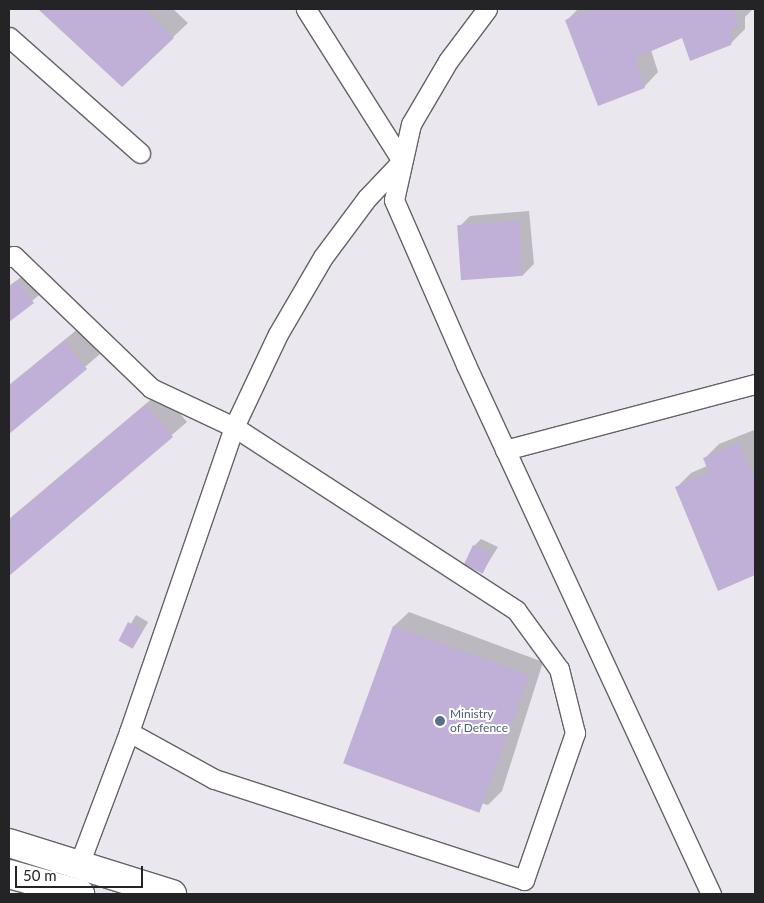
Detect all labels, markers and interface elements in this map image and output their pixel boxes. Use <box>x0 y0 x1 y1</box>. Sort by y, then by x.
place label: Ministry of Defence <box>450 707 508 735</box>
marker: Ministry of Defence <box>434 715 446 727</box>
scale bar <box>18 856 145 888</box>
text: 50 m <box>23 866 57 884</box>

